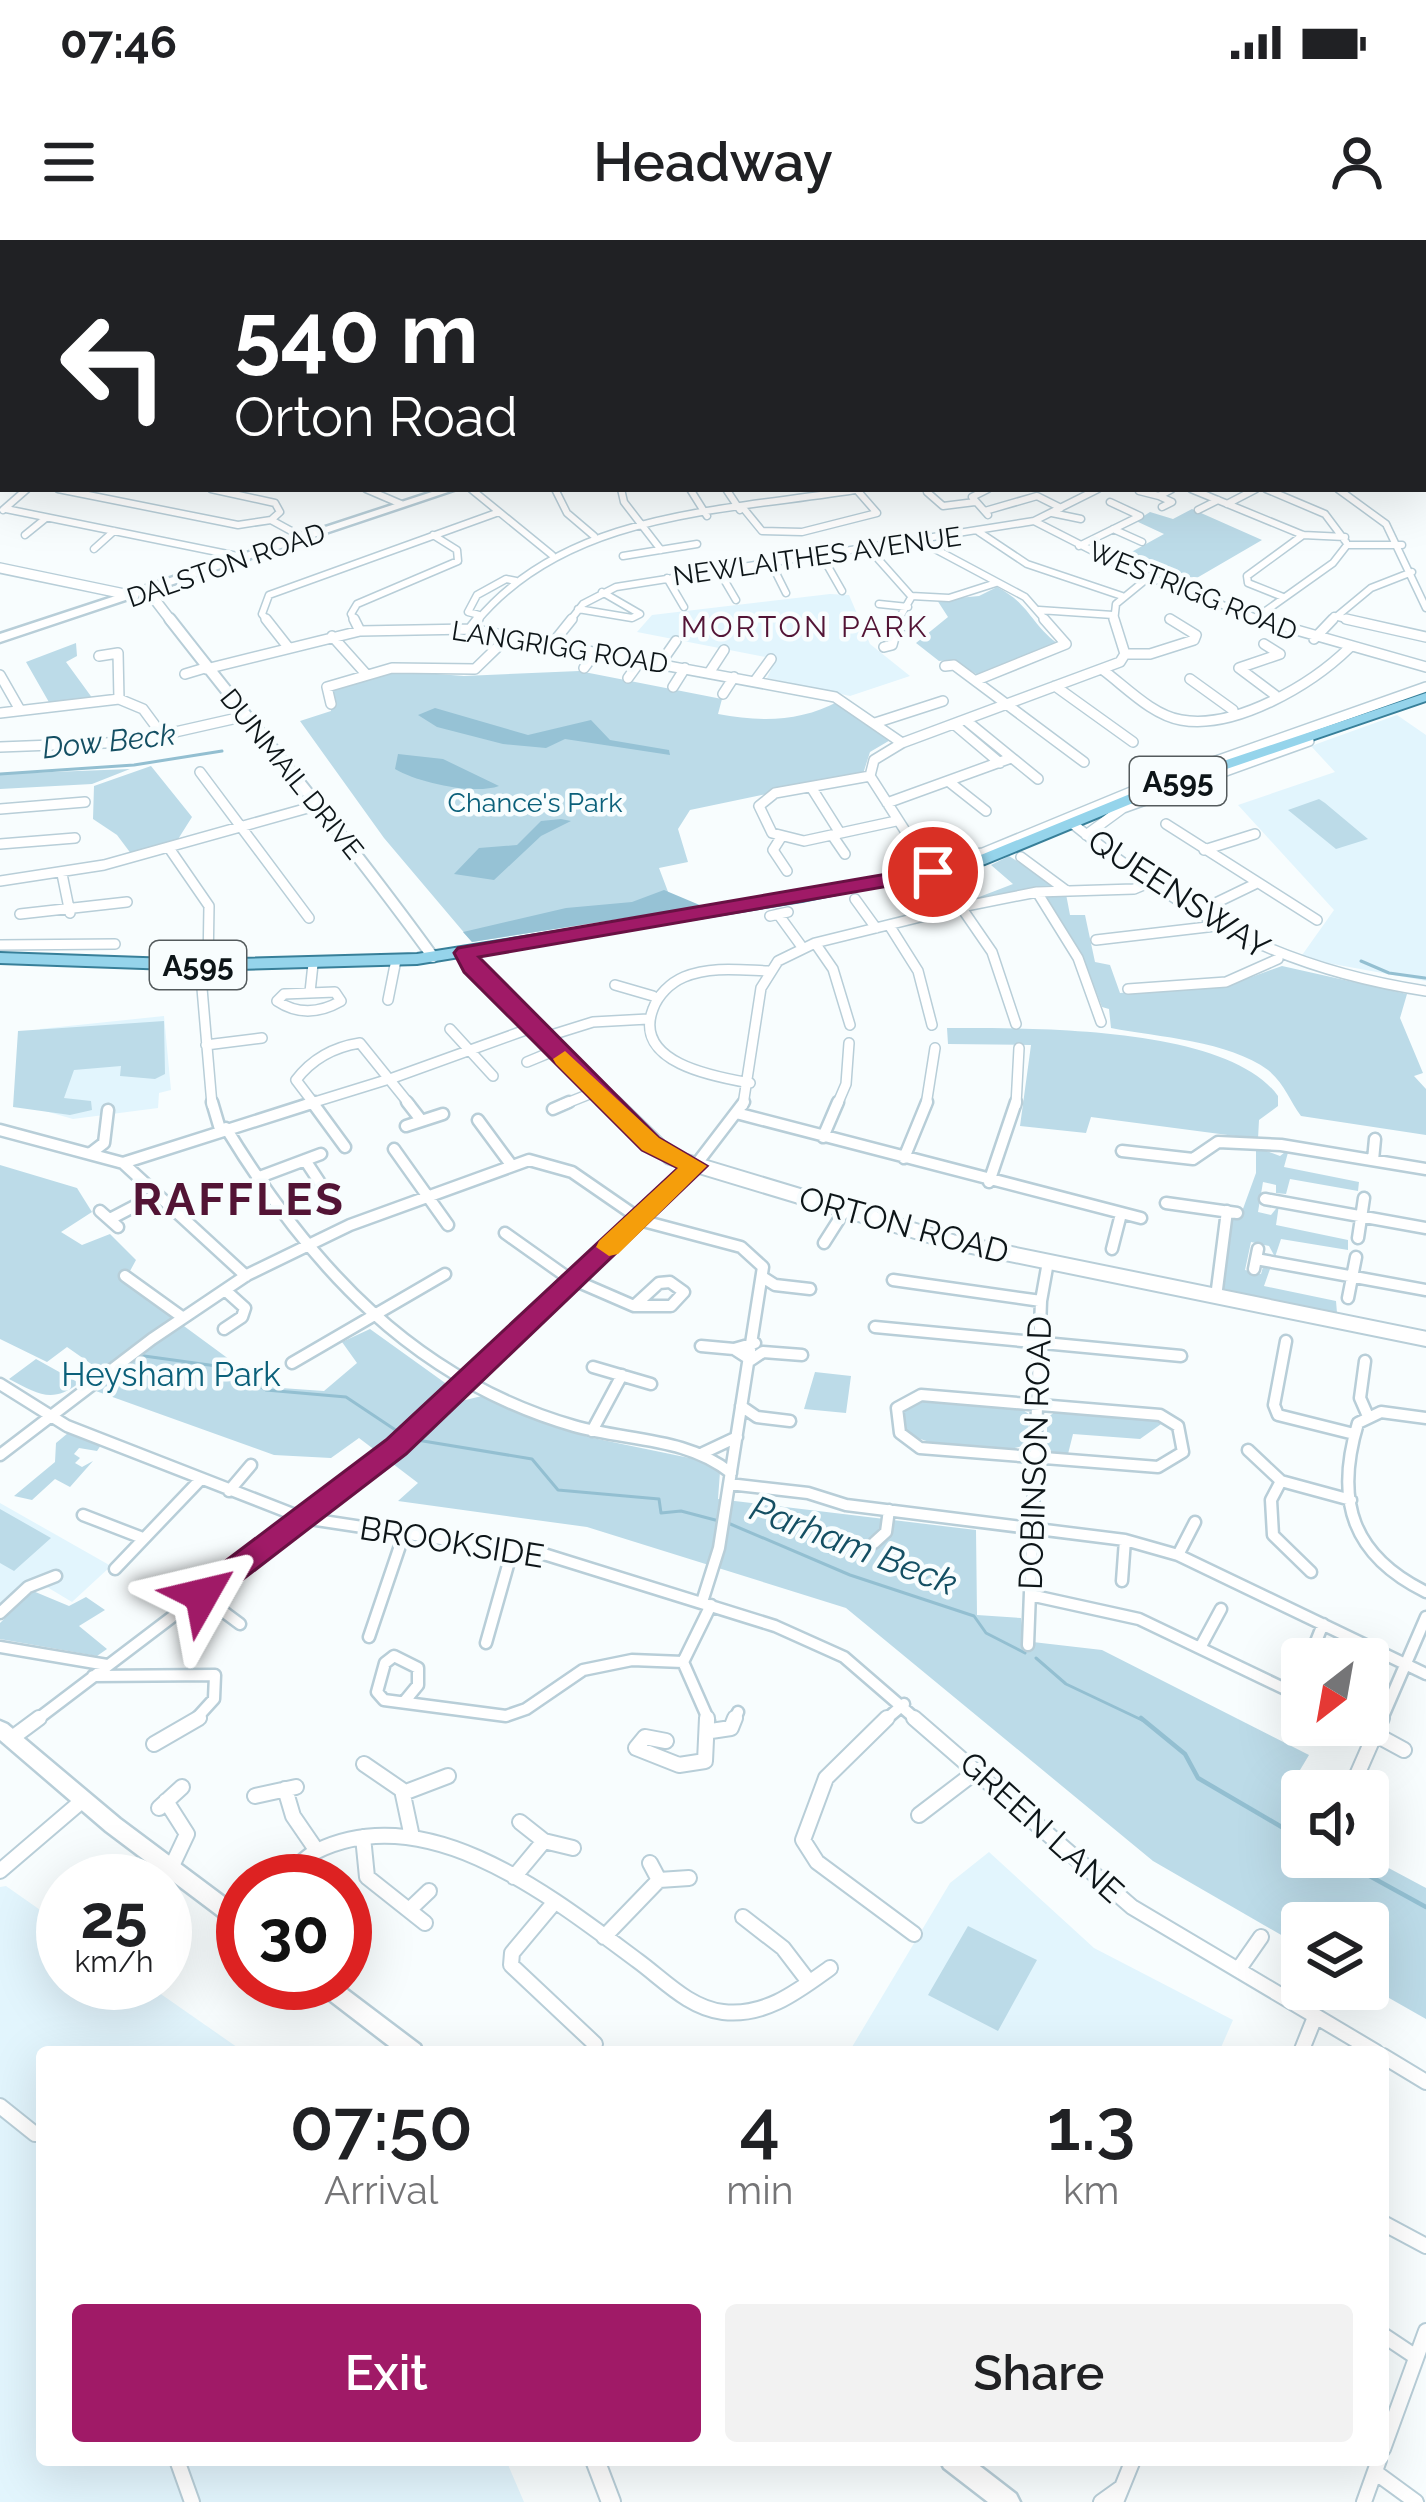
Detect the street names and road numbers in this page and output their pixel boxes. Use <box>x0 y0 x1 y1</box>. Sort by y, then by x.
street label: DALSTON ROAD <box>123 517 329 613</box>
street label: NEWLAITHES AVENUE <box>671 520 963 592</box>
street label: WESTRIGG ROAD <box>1084 535 1302 647</box>
street label: LANGRIGG ROAD <box>450 615 670 679</box>
street label: DUNMAIL DRIVE <box>214 683 370 865</box>
road number: A595 <box>1130 757 1226 805</box>
street label: QUEENSWAY <box>1081 821 1277 967</box>
road number: A595 <box>150 941 246 989</box>
street label: ORTON ROAD <box>795 1178 1013 1272</box>
street label: DOBINSON ROAD <box>1011 1315 1059 1591</box>
street label: BROOKSIDE <box>357 1508 547 1576</box>
street label: GREEN LANE <box>952 1743 1132 1911</box>

